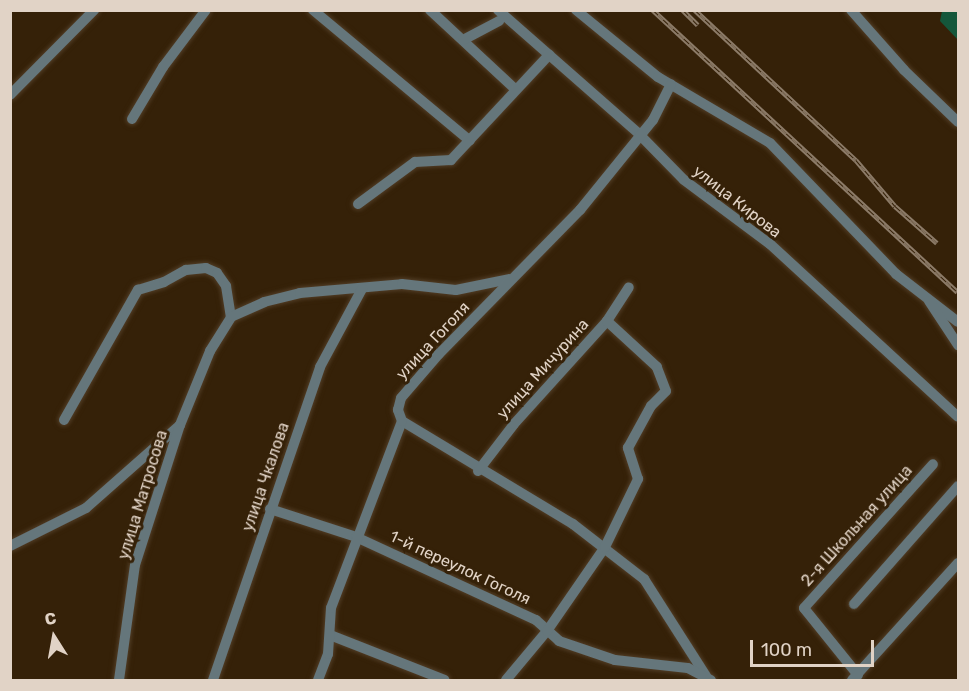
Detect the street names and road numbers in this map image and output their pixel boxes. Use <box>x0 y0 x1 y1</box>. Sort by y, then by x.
street label: улица Кирова <box>689 162 785 242</box>
street label: улица Гоголя <box>392 298 474 384</box>
street label: улица Мичурина <box>493 315 593 423</box>
street label: улица Чкалова <box>238 420 294 534</box>
street label: улица Матросова <box>114 428 172 562</box>
street label: 2-я Школьная улица <box>798 461 916 591</box>
street label: 1-й переулок Гоголя <box>386 527 534 609</box>

